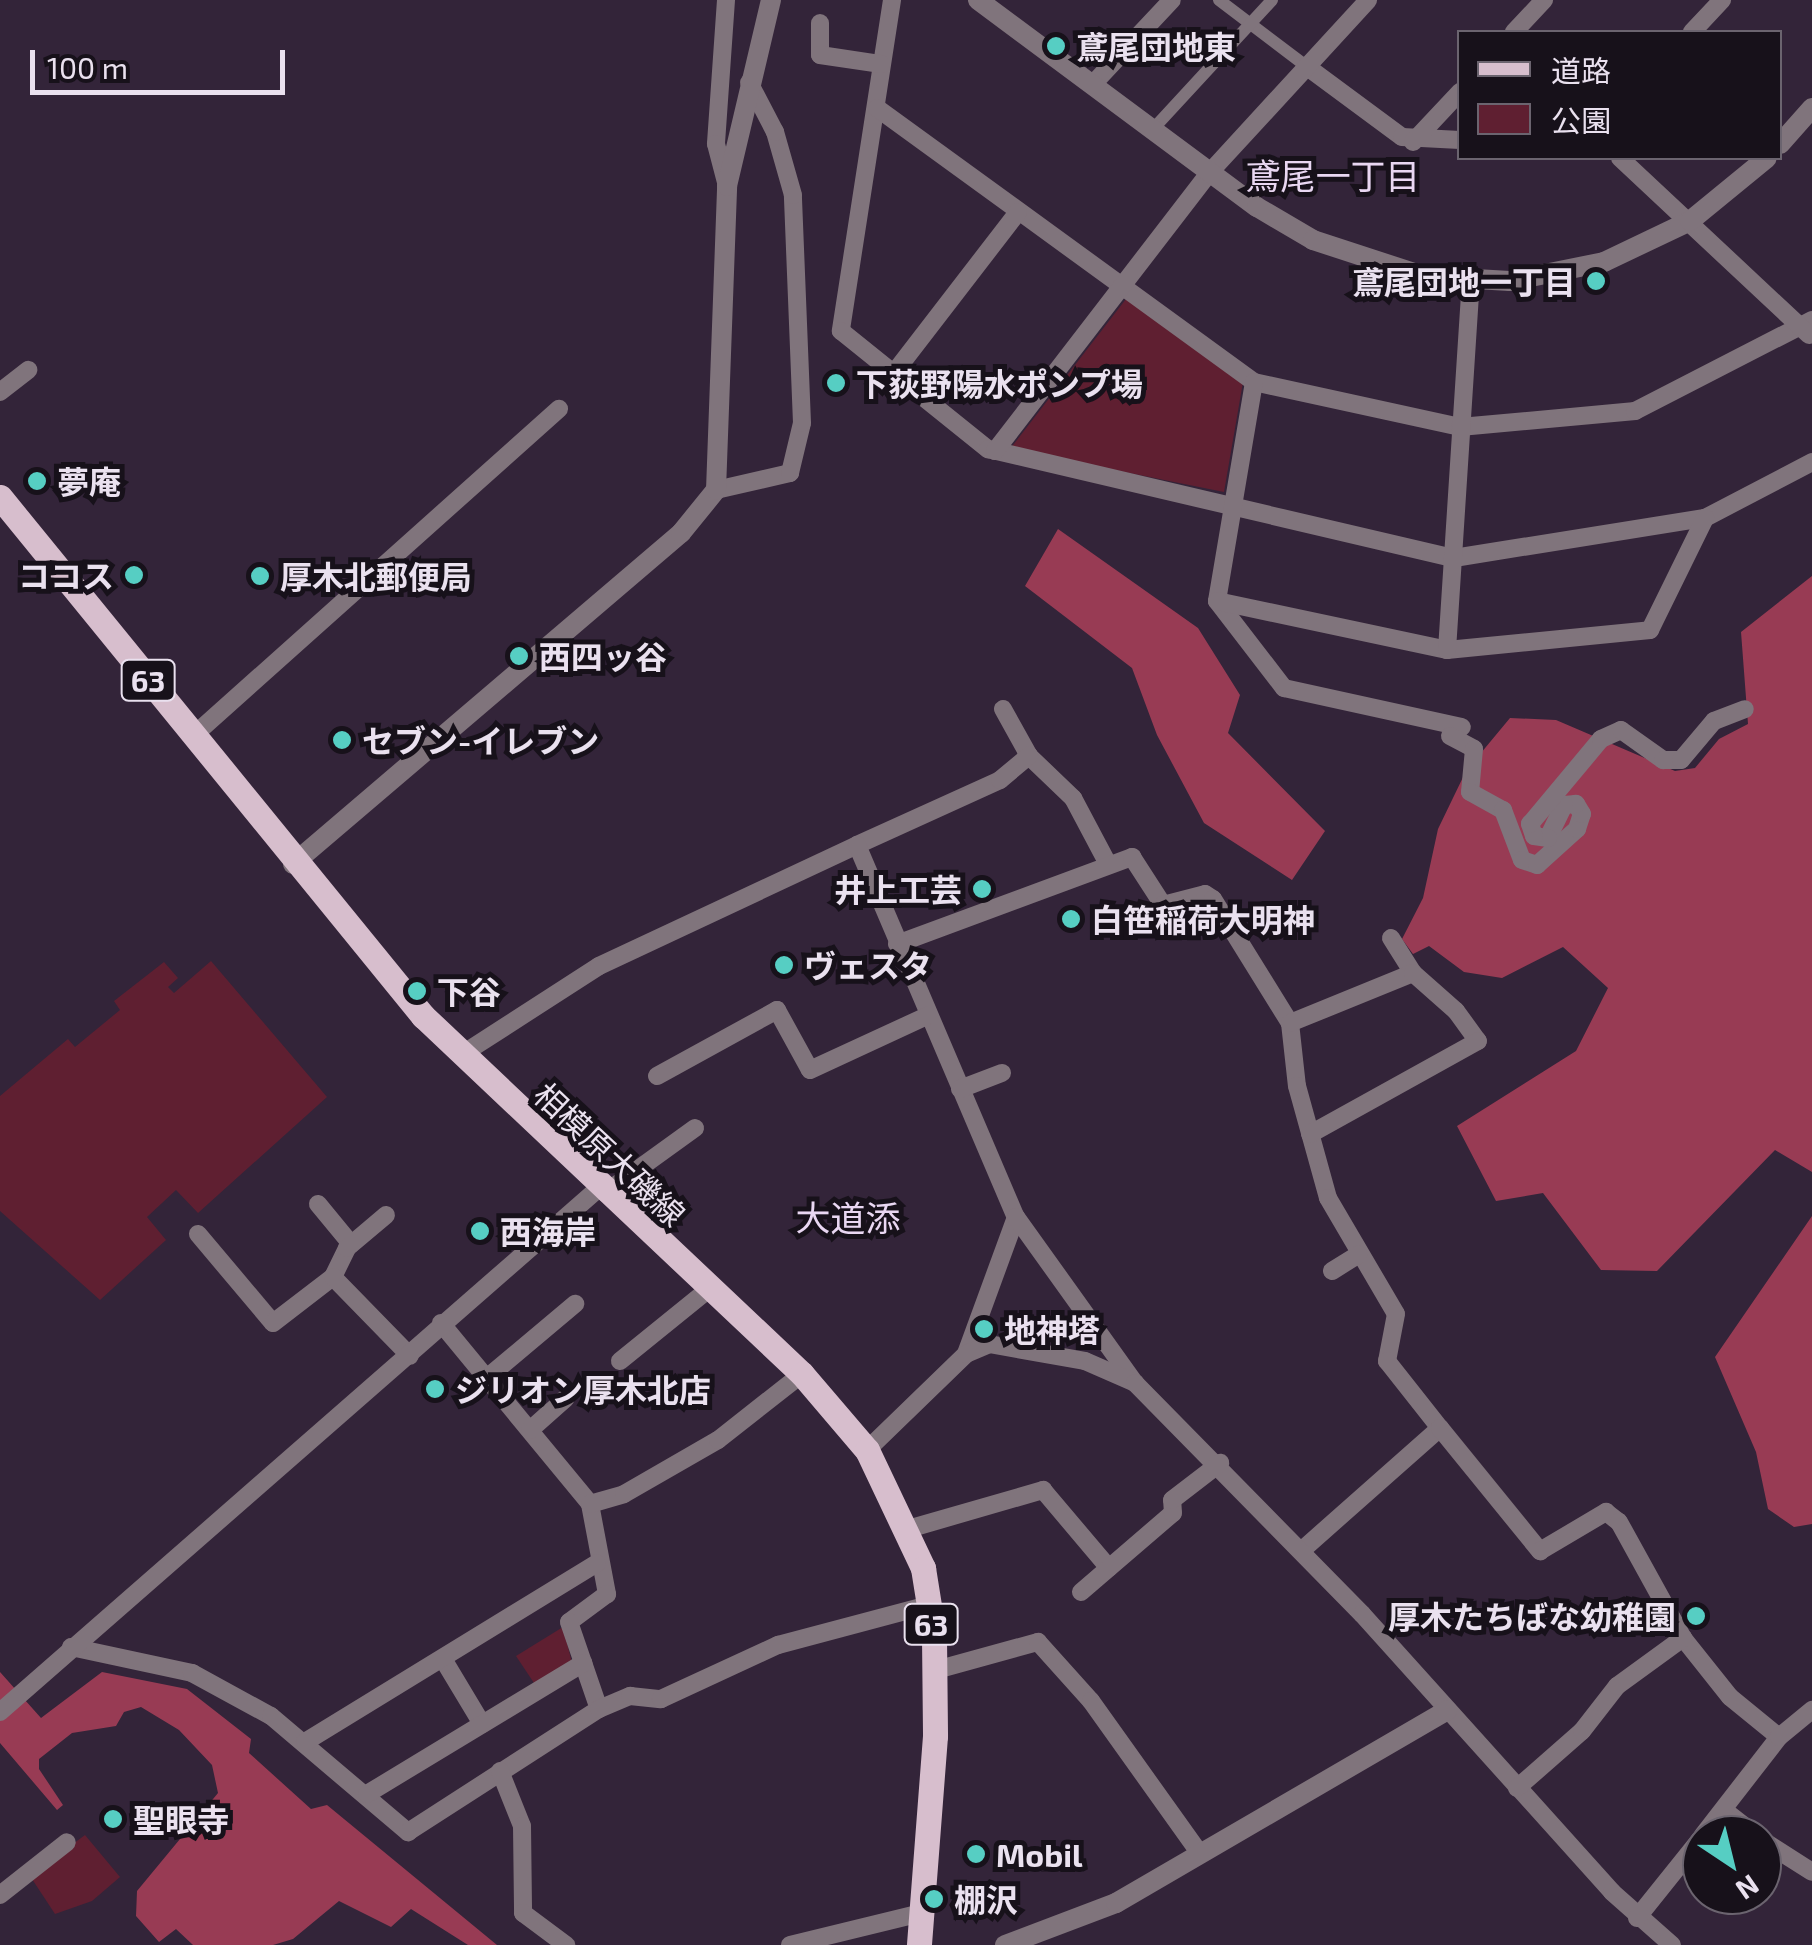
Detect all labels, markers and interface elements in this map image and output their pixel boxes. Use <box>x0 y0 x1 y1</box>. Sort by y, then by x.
place label: 鳶尾団地東 <box>1076 27 1236 65</box>
scale bar <box>35 30 290 92</box>
legend <box>1457 30 1782 160</box>
marker: 鳶尾団地東 <box>1045 35 1067 57</box>
text: 100 m <box>47 49 128 85</box>
text: 道路 <box>1551 52 1611 88</box>
text: 公園 <box>1551 102 1611 138</box>
district label: 鳶尾一丁目 <box>1246 154 1420 196</box>
place label: 鳶尾団地一丁目 <box>1352 262 1576 300</box>
marker: 鳶尾団地一丁目 <box>1585 270 1607 292</box>
place label: 下荻野陽水ポンプ場 <box>856 364 1144 402</box>
marker: 下荻野陽水ポンプ場 <box>825 372 847 394</box>
place label: 夢庵 <box>57 462 121 500</box>
marker: 夢庵 <box>26 470 48 492</box>
place label: ココス <box>18 556 114 594</box>
place label: 厚木北郵便局 <box>280 557 472 595</box>
marker: ココス <box>123 564 145 586</box>
marker: 厚木北郵便局 <box>249 565 271 587</box>
place label: 西四ッ谷 <box>539 637 667 675</box>
marker: 西四ッ谷 <box>508 645 530 667</box>
road number: 63 <box>120 655 176 705</box>
place label: セブン-イレブン <box>362 721 599 759</box>
marker: セブン-イレブン <box>331 729 353 751</box>
place label: 井上工芸 <box>834 870 962 908</box>
marker: 井上工芸 <box>971 878 993 900</box>
place label: 白笹稲荷大明神 <box>1091 900 1315 938</box>
marker: 白笹稲荷大明神 <box>1060 908 1082 930</box>
place label: ヴェスタ <box>804 946 932 984</box>
marker: ヴェスタ <box>773 954 795 976</box>
place label: 下谷 <box>437 972 501 1010</box>
marker: 下谷 <box>406 980 428 1002</box>
street label: 相模原大磯線 <box>527 1074 693 1234</box>
district label: 大道添 <box>796 1196 900 1238</box>
place label: 西海岸 <box>500 1212 596 1250</box>
marker: 西海岸 <box>469 1220 491 1242</box>
place label: 地神塔 <box>1004 1310 1100 1348</box>
marker: 地神塔 <box>973 1318 995 1340</box>
place label: ジリオン厚木北店 <box>455 1370 711 1408</box>
marker: ジリオン厚木北店 <box>424 1378 446 1400</box>
place label: 厚木たちばな幼稚園 <box>1388 1597 1676 1635</box>
road number: 63 <box>904 1599 958 1649</box>
marker: 厚木たちばな幼稚園 <box>1685 1605 1707 1627</box>
place label: 聖眼寺 <box>133 1800 229 1838</box>
marker: 聖眼寺 <box>102 1808 124 1830</box>
north arrow <box>1682 1815 1782 1915</box>
place label: Mobil <box>996 1835 1082 1873</box>
marker: Mobil <box>965 1843 987 1865</box>
text: N <box>1730 1868 1766 1908</box>
place label: 棚沢 <box>954 1880 1018 1918</box>
marker: 棚沢 <box>923 1888 945 1910</box>

